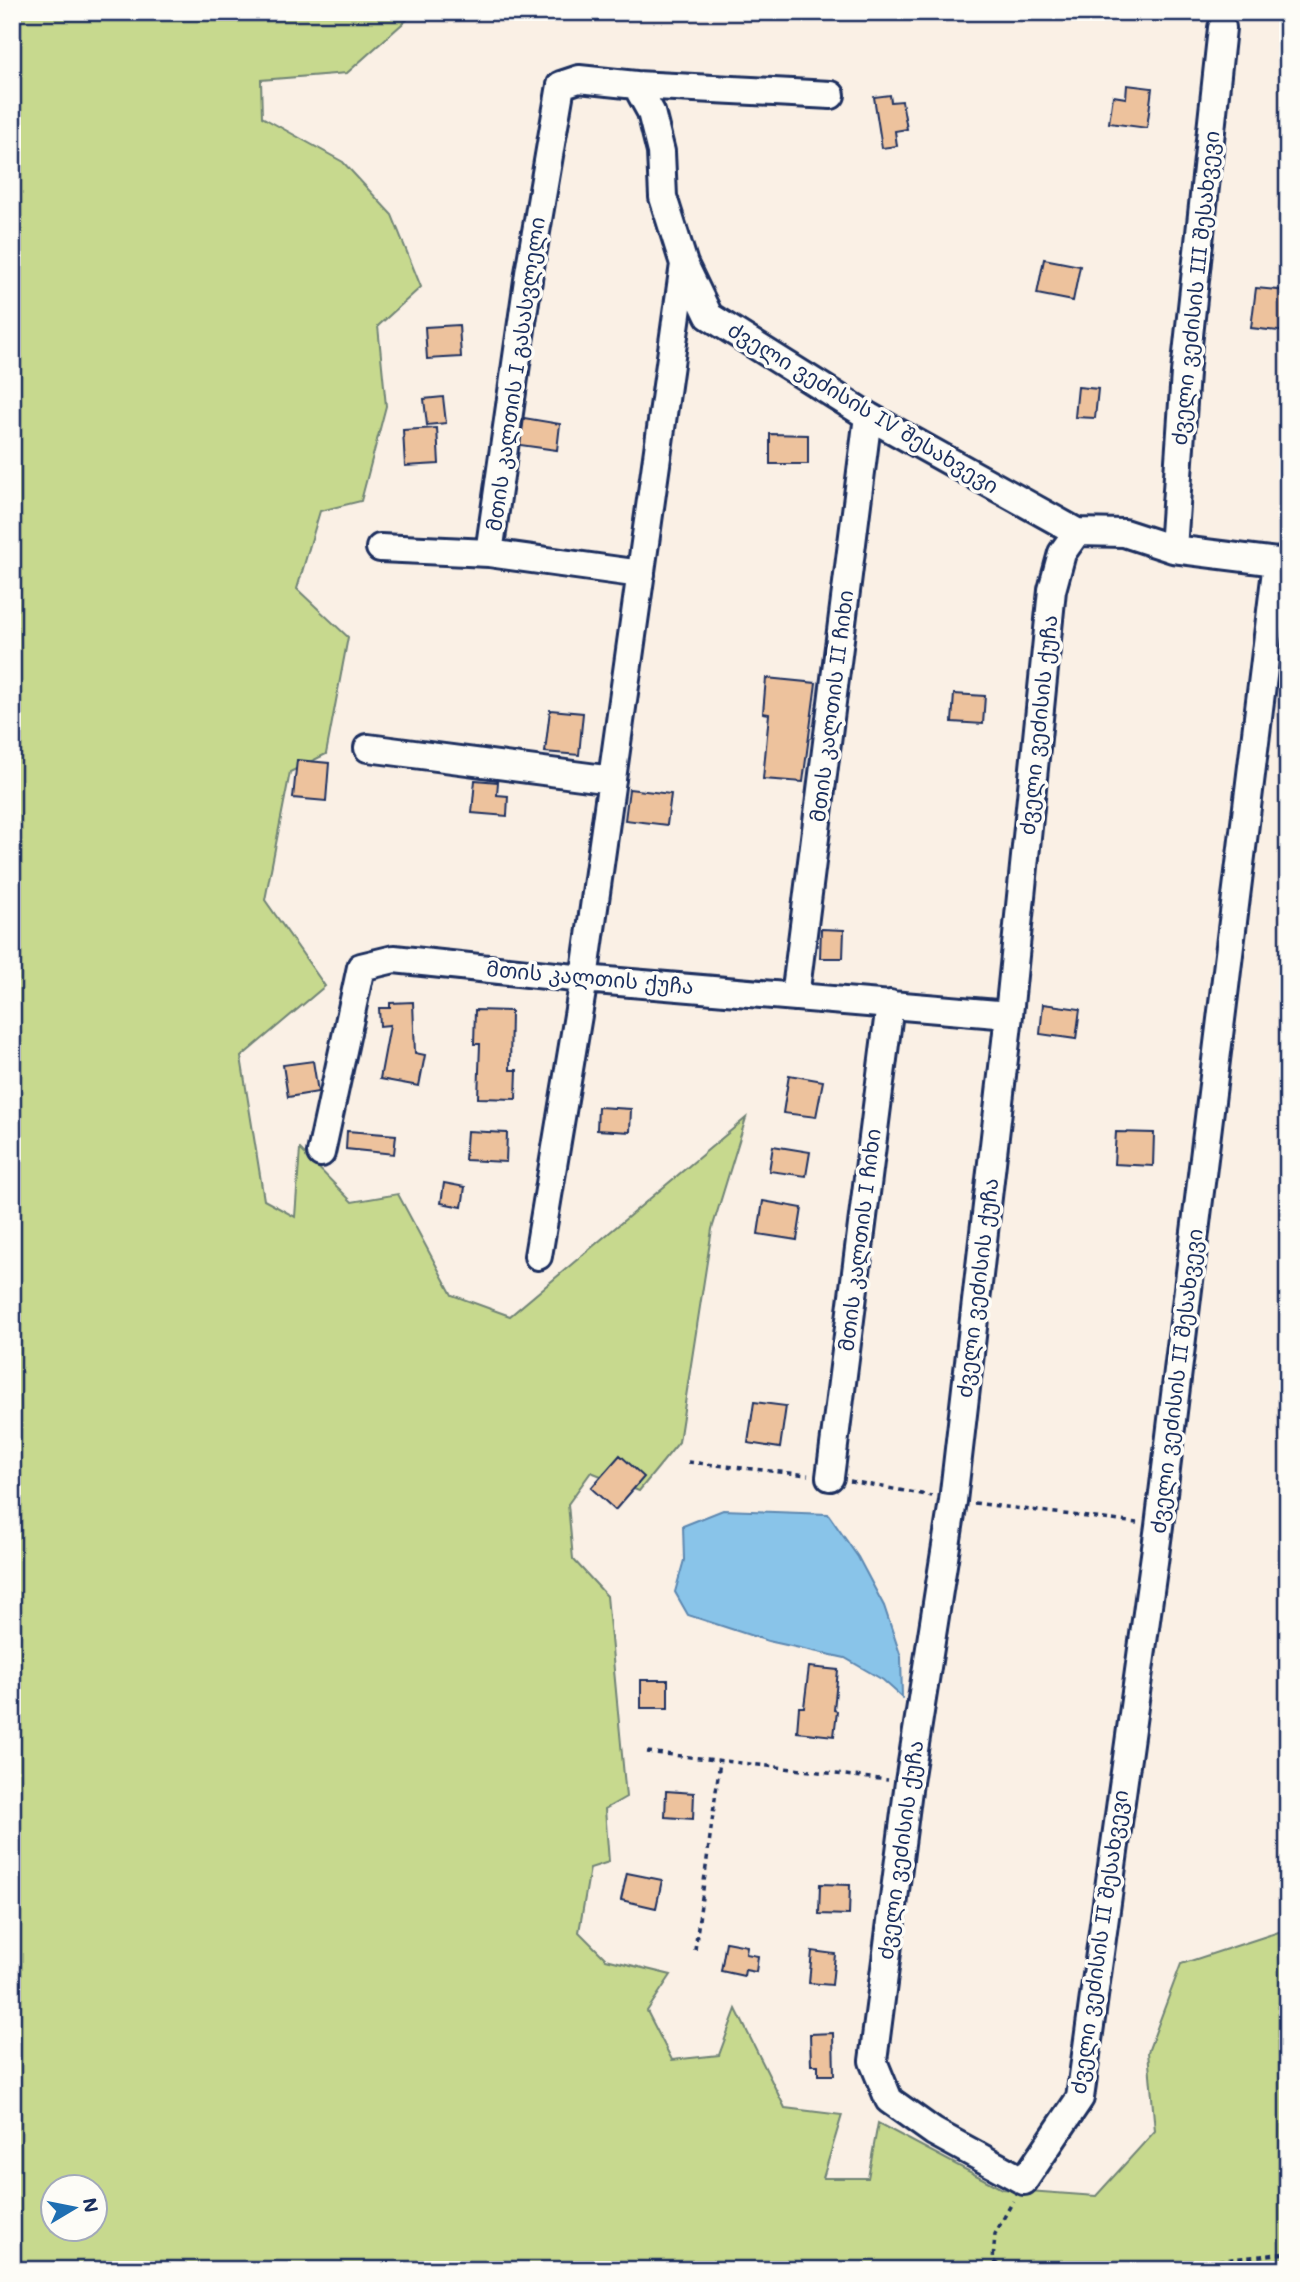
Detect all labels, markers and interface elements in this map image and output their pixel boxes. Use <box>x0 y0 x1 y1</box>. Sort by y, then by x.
street label: ძველი ვეძისის III შესახვევი <box>1165 129 1225 447</box>
street label: მთის კალთის I გასასვლელი <box>479 215 551 533</box>
street label: ძველი ვეძისის IV შესახვევი <box>723 315 1004 499</box>
street label: მთის კალთის II ჩიხი <box>803 588 859 823</box>
street label: ძველი ვეძისის ქუჩა <box>1013 614 1063 836</box>
street label: მთის კალთის ქუჩა <box>485 954 695 1000</box>
street label: მთის კალთის I ჩიხი <box>831 1127 887 1353</box>
street label: ძველი ვეძისის ქუჩა <box>950 1176 1004 1399</box>
street label: ძველი ვეძისის II შესახვევი <box>1143 1227 1209 1535</box>
street label: ძველი ვეძისის ქუჩა <box>871 1738 929 1961</box>
street label: ძველი ვეძისის II შესახვევი <box>1064 1788 1134 2096</box>
north arrow <box>38 2174 108 2244</box>
text: N <box>78 2196 105 2214</box>

